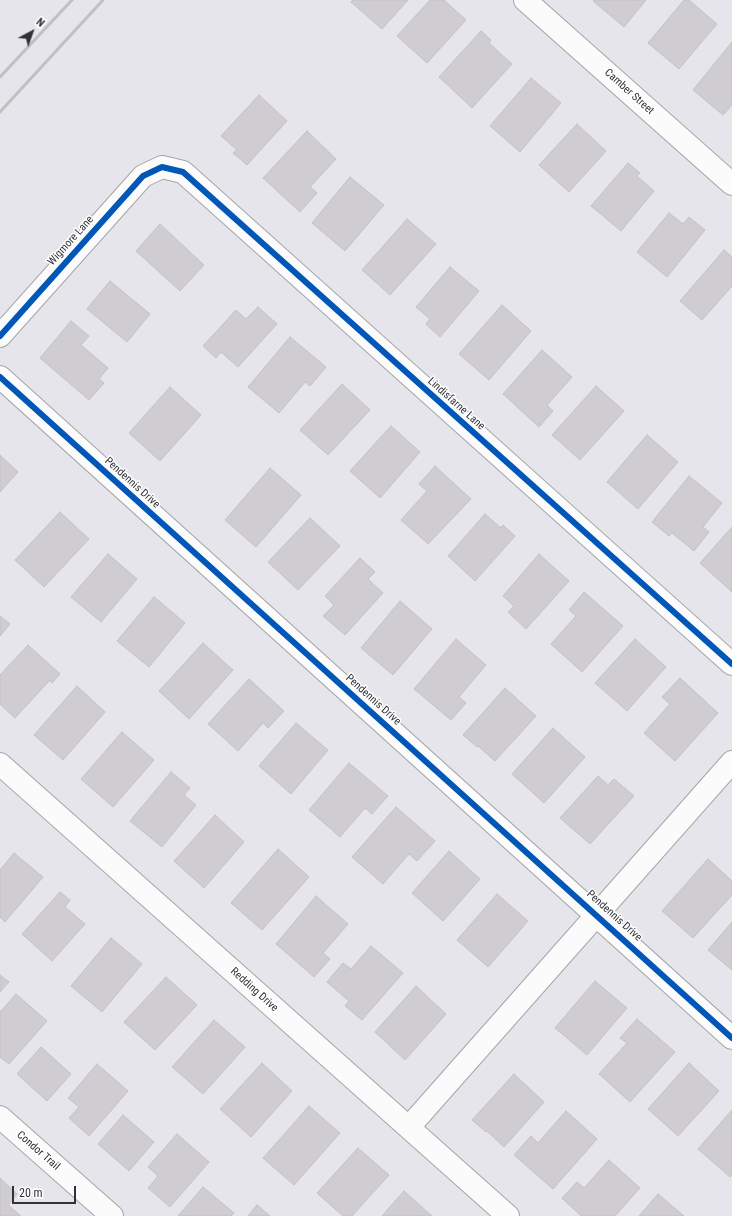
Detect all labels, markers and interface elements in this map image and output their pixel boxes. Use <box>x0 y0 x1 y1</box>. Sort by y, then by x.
north arrow <box>12 12 52 52</box>
text: N <box>33 15 47 30</box>
street label: Camber Street <box>602 66 656 118</box>
street label: Wigmore Lane <box>45 214 97 268</box>
street label: Lindisfarne Lane <box>425 375 487 433</box>
street label: Pendennis Drive <box>102 455 162 511</box>
street label: Pendennis Drive <box>343 672 403 728</box>
street label: Pendennis Drive <box>584 888 644 944</box>
street label: Redding Drive <box>227 965 281 1015</box>
street label: Condor Trail <box>14 1129 62 1173</box>
scale bar <box>14 1178 78 1204</box>
text: 20 m <box>19 1186 43 1200</box>

